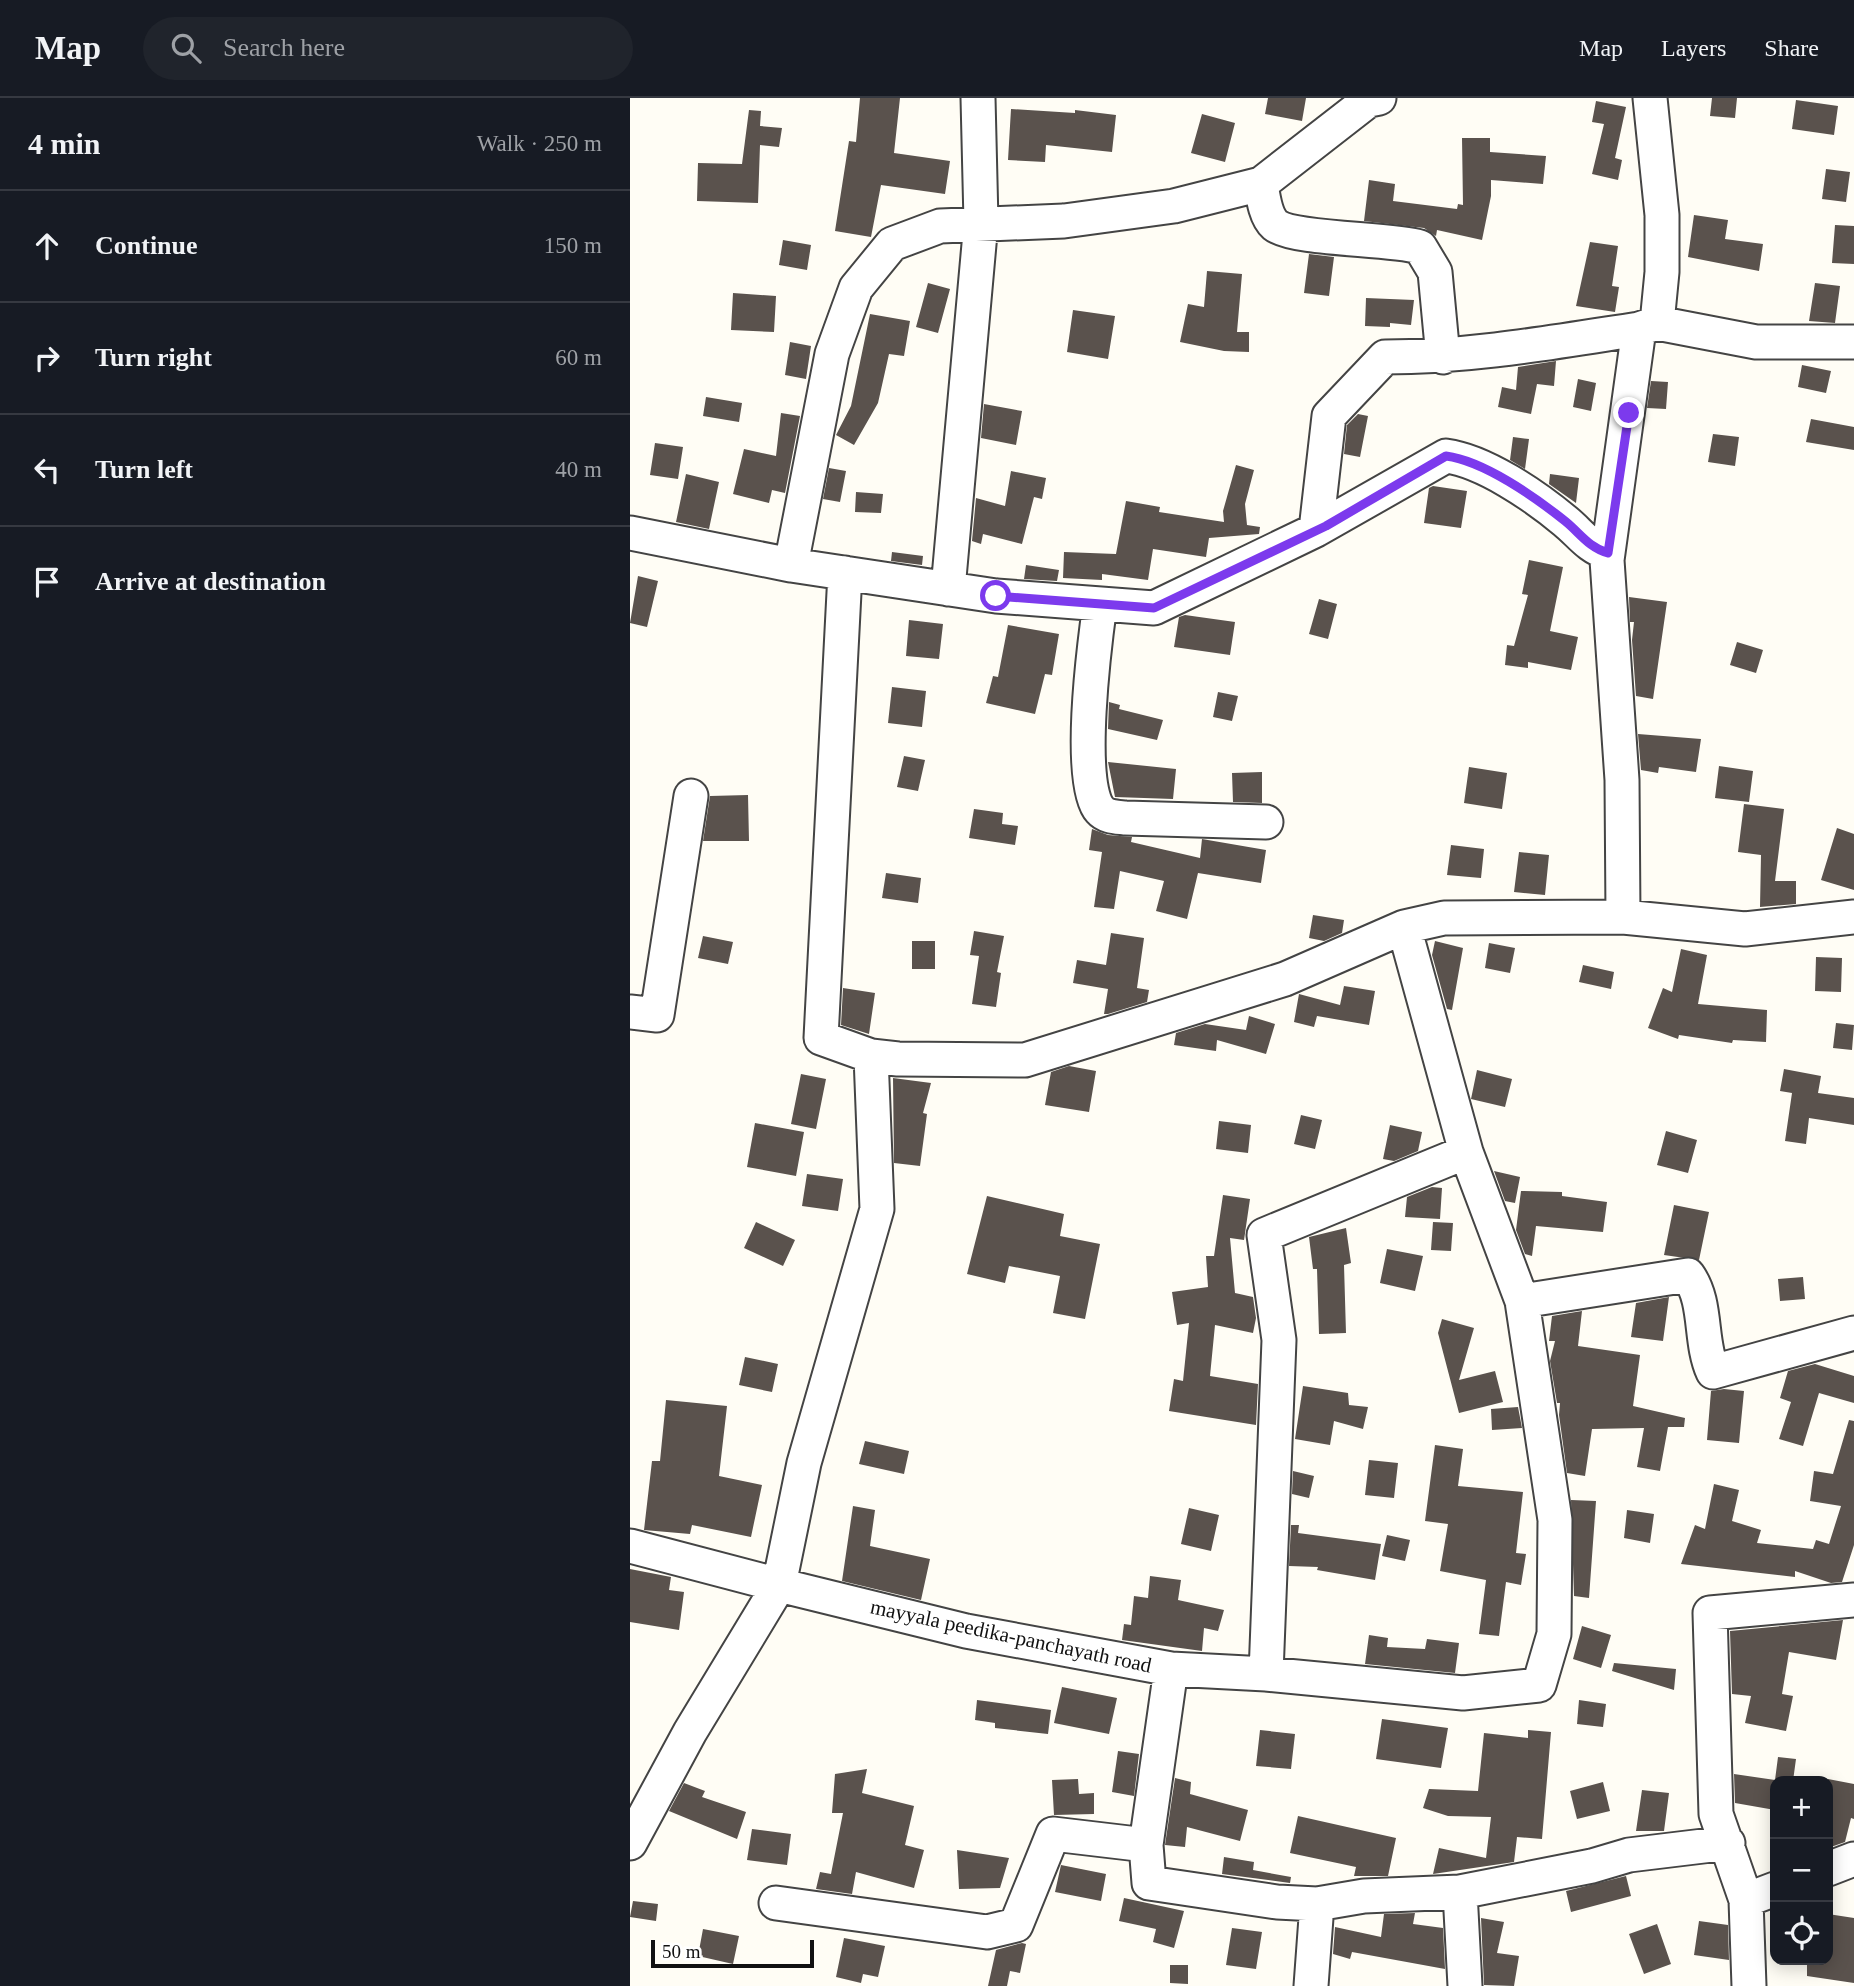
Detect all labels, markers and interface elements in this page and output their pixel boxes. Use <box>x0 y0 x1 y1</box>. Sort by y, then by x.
search box <box>143 17 633 80</box>
icon: search <box>167 29 205 67</box>
text: Map <box>35 30 101 66</box>
text: Search here <box>223 33 345 62</box>
text: Map <box>1579 35 1623 61</box>
text: Layers <box>1661 35 1726 61</box>
text: Share <box>1764 35 1819 61</box>
text: 4 min <box>28 127 101 160</box>
text: Walk · 250 m <box>477 131 602 156</box>
icon: ahead <box>28 227 66 265</box>
text: Continue <box>95 231 198 260</box>
text: 150 m <box>544 233 602 258</box>
icon: right <box>28 339 66 377</box>
text: Turn right <box>95 343 212 372</box>
text: 60 m <box>555 345 602 370</box>
route end <box>1613 397 1644 428</box>
icon: left <box>28 451 66 489</box>
text: Turn left <box>95 455 193 484</box>
text: 40 m <box>555 457 602 482</box>
icon: arrive <box>28 563 66 601</box>
text: Arrive at destination <box>95 567 326 596</box>
route start <box>980 580 1011 611</box>
street label: mayyala peedika-panchayath road <box>868 1594 1154 1678</box>
map controls <box>1770 1776 1833 1965</box>
button: + <box>1770 1776 1833 1839</box>
button: − <box>1770 1839 1833 1902</box>
button: locate <box>1770 1902 1833 1965</box>
scale bar <box>651 1937 814 1969</box>
text: 50 m <box>662 1941 701 1962</box>

